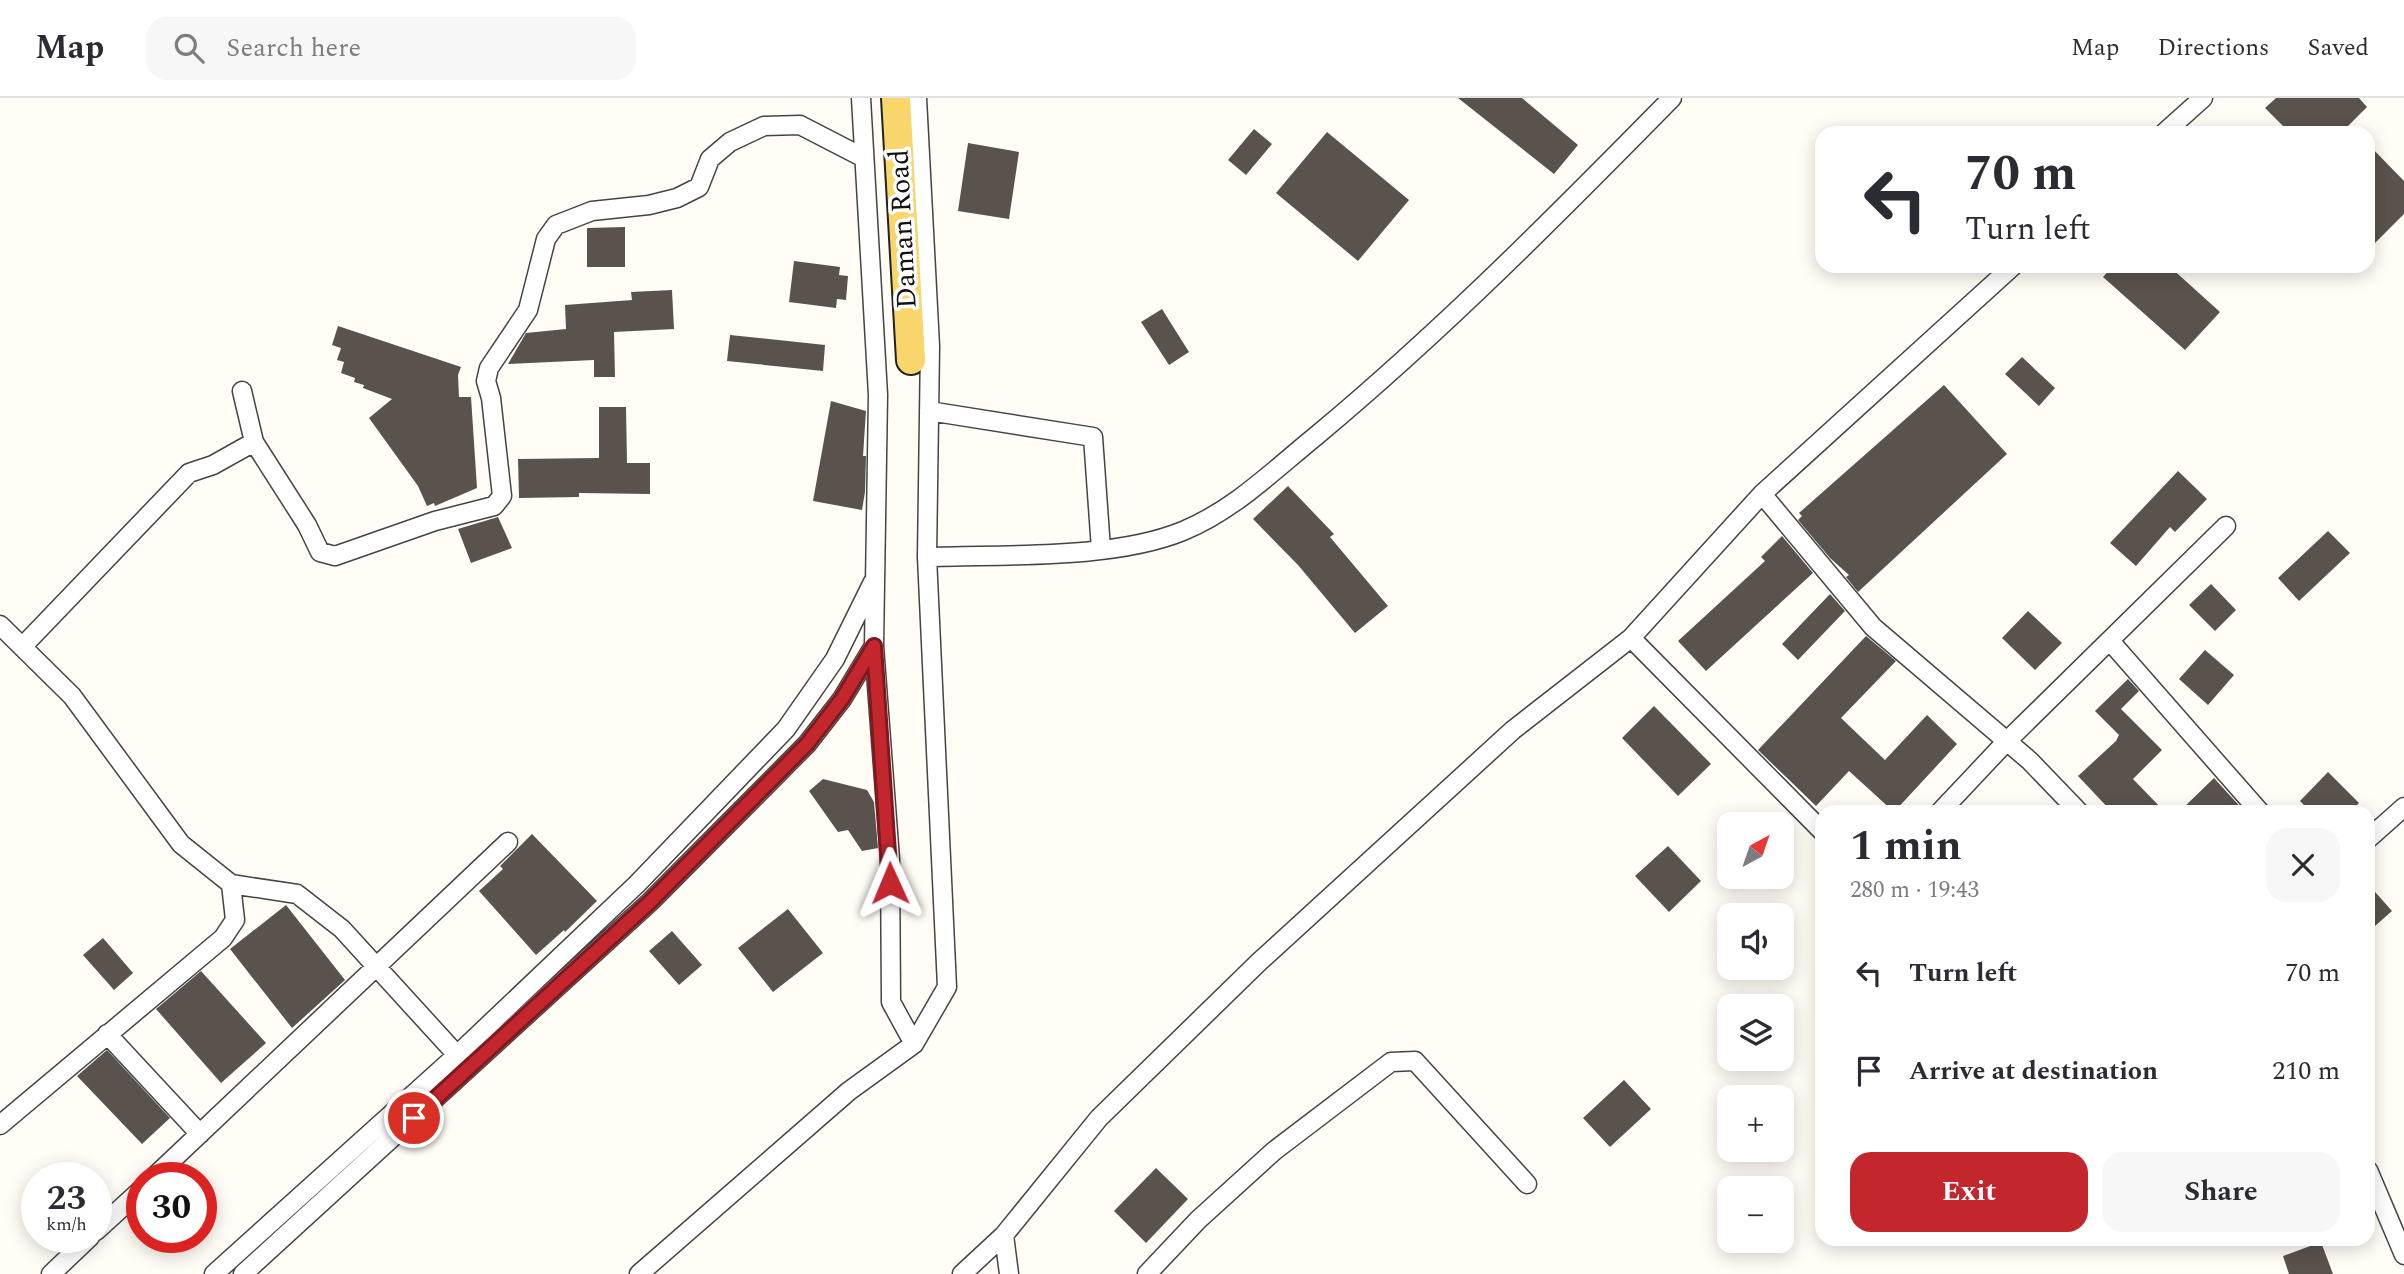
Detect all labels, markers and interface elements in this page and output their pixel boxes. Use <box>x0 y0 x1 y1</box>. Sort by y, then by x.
search box <box>146 17 636 80</box>
text: Map <box>35 23 104 73</box>
text: Search here <box>226 28 361 68</box>
icon: search <box>170 29 208 67</box>
text: Map <box>2071 30 2119 66</box>
text: Directions <box>2157 30 2269 66</box>
text: Saved <box>2307 30 2369 66</box>
text: 70 m <box>1965 137 2076 212</box>
street label: Daman Road <box>877 148 929 310</box>
icon: left <box>1850 154 1941 245</box>
text: Turn left <box>1965 205 2091 254</box>
north arrow <box>1717 812 1794 889</box>
map controls <box>1717 812 1794 1253</box>
text: 1 min <box>1850 815 1962 878</box>
button: close <box>2266 828 2340 902</box>
position arrow <box>853 846 927 920</box>
text: 280 m · 19:43 <box>1850 873 1979 908</box>
button: sound <box>1717 903 1794 980</box>
text: Turn left <box>1909 953 2017 993</box>
text: 70 m <box>2285 953 2340 993</box>
icon: left <box>1850 954 1888 992</box>
button: layers <box>1717 994 1794 1071</box>
text: Arrive at destination <box>1909 1051 2158 1091</box>
text: 210 m <box>2272 1051 2340 1091</box>
icon: arrive <box>1850 1052 1888 1090</box>
button: + <box>1717 1085 1794 1162</box>
pin <box>384 1088 444 1148</box>
icon: arrive <box>395 1099 433 1137</box>
button: Exit <box>1850 1152 2088 1232</box>
button: Share <box>2102 1152 2340 1232</box>
speed limit sign: 30 <box>126 1162 217 1253</box>
text: 23 <box>47 1172 86 1225</box>
button: − <box>1717 1176 1794 1253</box>
text: km/h <box>46 1211 87 1238</box>

